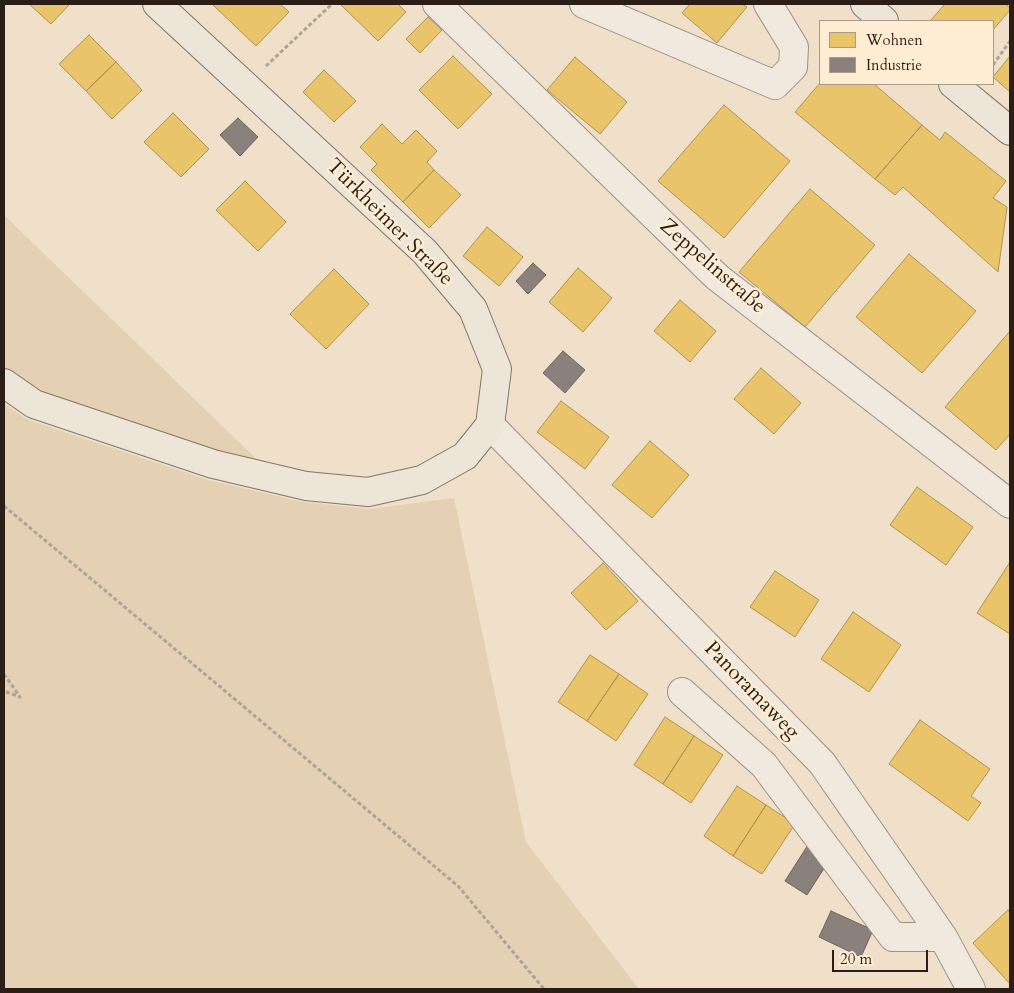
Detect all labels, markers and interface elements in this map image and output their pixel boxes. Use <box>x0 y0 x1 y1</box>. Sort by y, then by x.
legend <box>819 20 994 85</box>
text: Wohnen <box>866 30 923 50</box>
text: Industrie <box>866 55 922 75</box>
street label: Türkheimer Straße <box>320 154 458 292</box>
street label: Zeppelinstraße <box>654 214 770 320</box>
street label: Panoramaweg <box>698 637 804 745</box>
scale bar <box>834 940 930 972</box>
text: 20 m <box>840 949 872 969</box>

